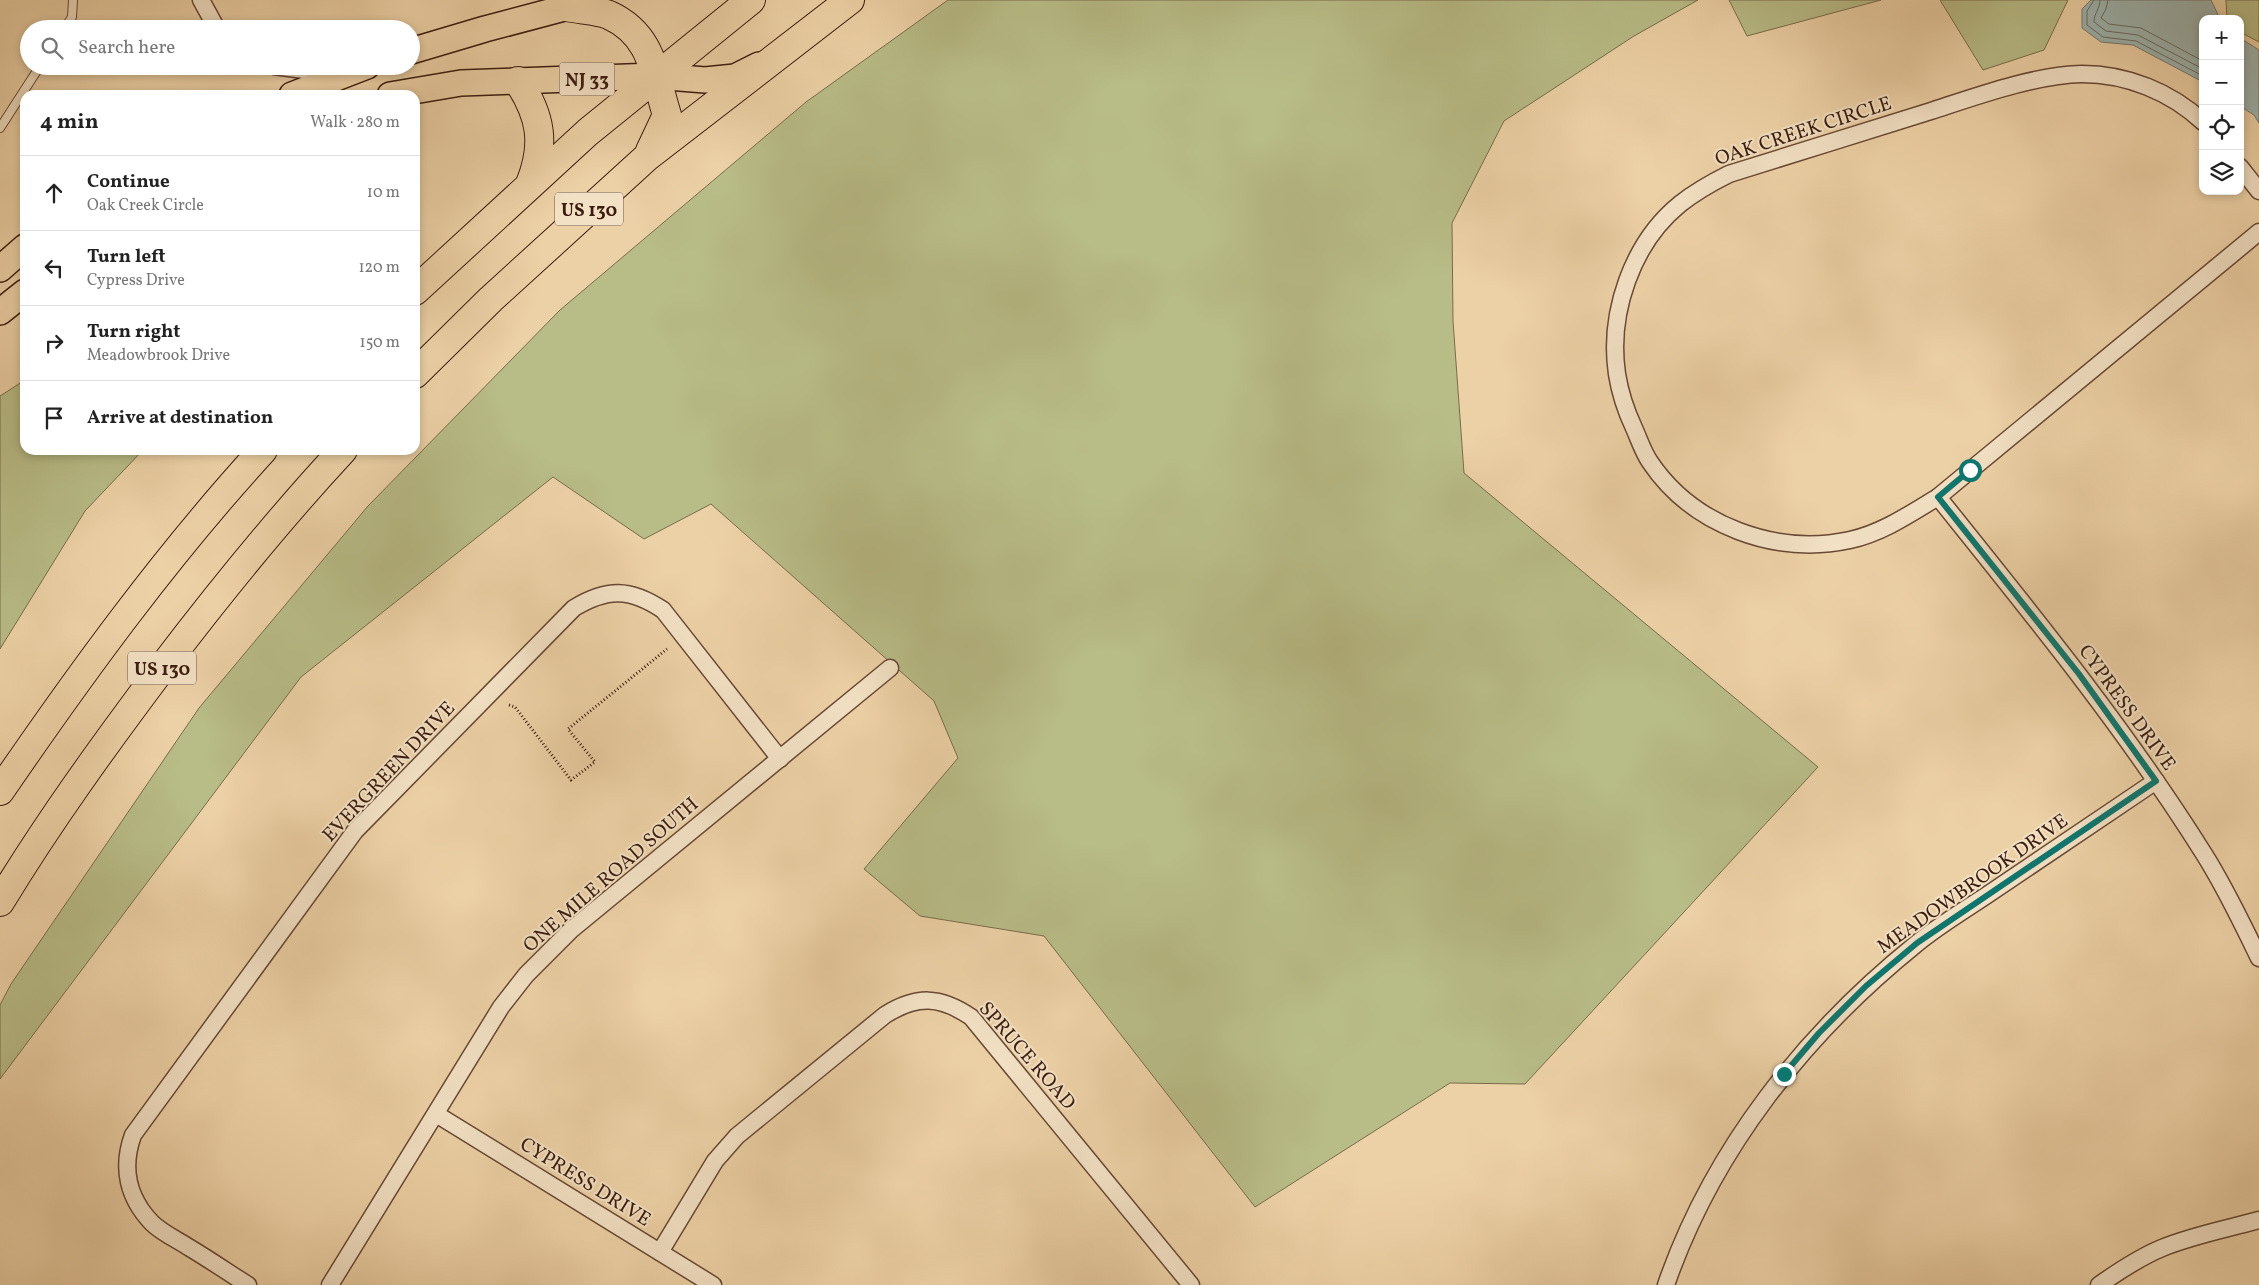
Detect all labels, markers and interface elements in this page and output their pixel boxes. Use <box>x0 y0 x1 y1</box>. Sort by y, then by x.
map controls <box>2199 15 2244 195</box>
button: + <box>2199 15 2244 60</box>
search box <box>20 20 420 75</box>
icon: search <box>38 34 66 62</box>
text: Search here <box>78 35 175 61</box>
button: − <box>2199 60 2244 105</box>
road number: NJ 33 <box>560 62 614 96</box>
street label: OAK CREEK CIRCLE <box>1712 90 1896 174</box>
button: locate <box>2199 105 2244 150</box>
text: 4 min <box>40 108 99 137</box>
text: Walk · 280 m <box>310 112 400 134</box>
button: layers <box>2199 150 2244 195</box>
text: Continue <box>87 169 170 195</box>
icon: ahead <box>40 179 68 207</box>
text: 10 m <box>367 182 400 204</box>
road number: US 130 <box>555 192 623 225</box>
text: Oak Creek Circle <box>87 195 204 217</box>
text: Turn left <box>87 244 166 270</box>
icon: left <box>40 254 68 282</box>
text: 120 m <box>358 257 400 279</box>
text: Cypress Drive <box>87 270 185 292</box>
text: Turn right <box>87 319 180 345</box>
icon: right <box>40 329 68 357</box>
text: 150 m <box>359 332 400 354</box>
text: Meadowbrook Drive <box>87 345 230 367</box>
icon: arrive <box>40 404 68 432</box>
text: Arrive at destination <box>87 405 273 431</box>
route start <box>1959 459 1982 482</box>
street label: CYPRESS DRIVE <box>2071 639 2182 777</box>
road number: US 130 <box>128 651 196 684</box>
street label: EVERGREEN DRIVE <box>317 696 462 849</box>
street label: ONE MILE ROAD SOUTH <box>517 791 705 960</box>
street label: MEADOWBROOK DRIVE <box>1872 808 2074 961</box>
street label: SPRUCE ROAD <box>971 996 1082 1117</box>
route end <box>1773 1063 1796 1086</box>
street label: CYPRESS DRIVE <box>514 1131 656 1234</box>

